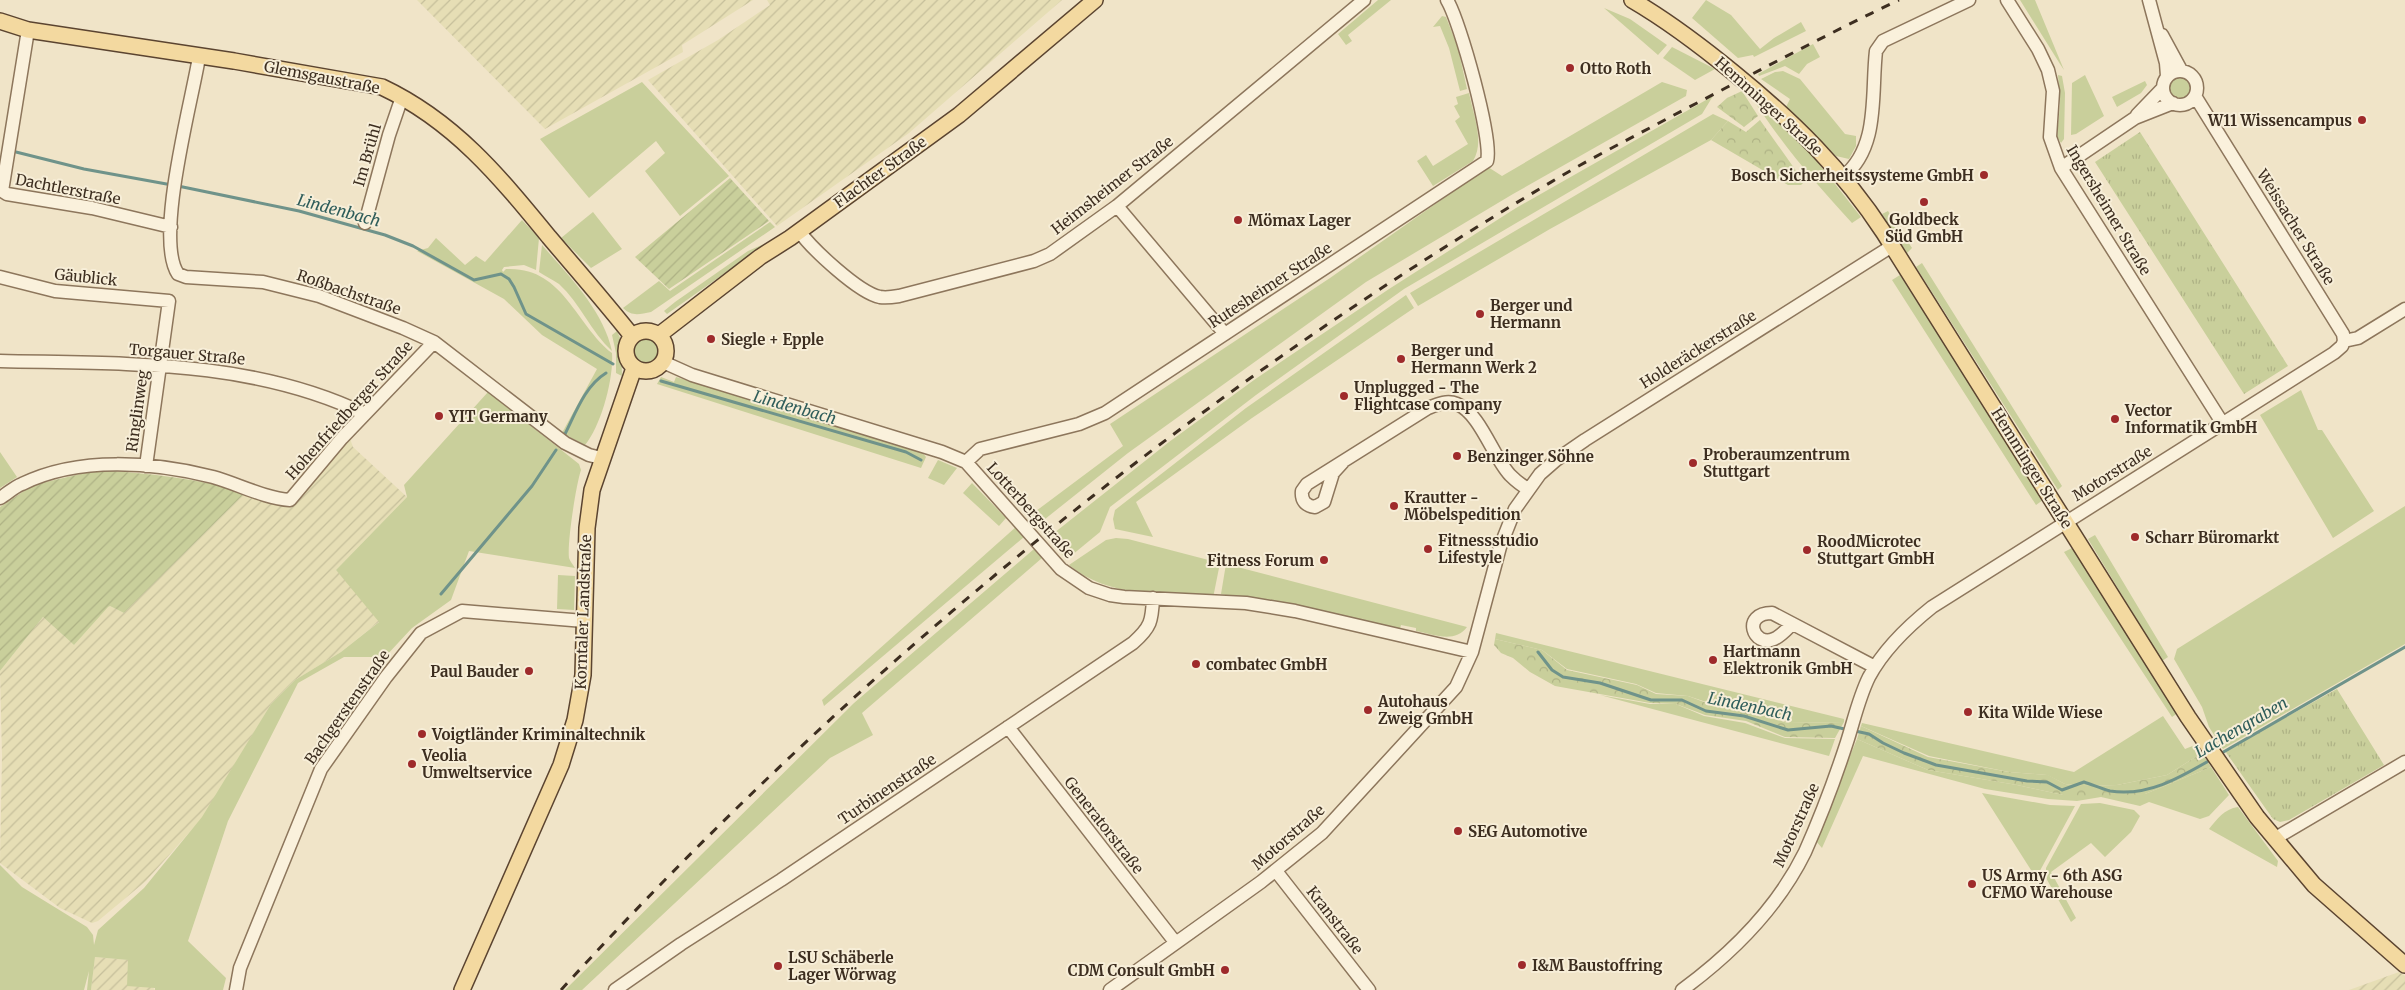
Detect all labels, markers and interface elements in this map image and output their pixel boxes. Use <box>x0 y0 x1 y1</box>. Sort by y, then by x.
street label: Hemminger Straße <box>1711 53 1827 159</box>
street label: Glemsgaustraße <box>263 56 382 98</box>
place label: Otto Roth <box>1580 59 1651 78</box>
marker: Otto Roth <box>1564 62 1576 74</box>
place label: W11 Wissencampus <box>2207 111 2352 130</box>
marker: W11 Wissencampus <box>2356 114 2368 126</box>
street label: Im Brühl <box>349 121 385 189</box>
street label: Heimsheimer Straße <box>1047 131 1177 238</box>
street label: Flachter Straße <box>830 132 930 212</box>
street label: Ingersheimer Straße <box>2063 142 2155 279</box>
street label: Weissacher Straße <box>2252 165 2339 288</box>
place label: Bosch Sicherheitssysteme GmbH <box>1731 166 1974 185</box>
street label: Dachtlerstraße <box>14 169 123 209</box>
marker: Bosch Sicherheitssysteme GmbH <box>1978 169 1990 181</box>
water label: Lindenbach <box>295 189 383 231</box>
marker: Goldbeck Süd GmbH <box>1918 196 1930 208</box>
place label: Goldbeck Süd GmbH <box>1885 210 1963 246</box>
place label: Mömax Lager <box>1248 211 1351 230</box>
marker: Mömax Lager <box>1232 214 1244 226</box>
street label: Rutesheimer Straße <box>1205 238 1335 332</box>
street label: Gäublick <box>54 264 119 290</box>
street label: Roßbachstraße <box>295 265 404 319</box>
place label: Berger und Hermann <box>1490 296 1572 332</box>
street label: Holderäckerstraße <box>1636 306 1760 392</box>
marker: Berger und Hermann <box>1474 308 1486 320</box>
place label: Siegle + Epple <box>721 330 824 349</box>
marker: Siegle + Epple <box>705 333 717 345</box>
street label: Hohenfriedberger Straße <box>282 337 416 483</box>
street label: Torgauer Straße <box>128 339 246 369</box>
place label: Berger und Hermann Werk 2 <box>1411 341 1537 377</box>
marker: Berger und Hermann Werk 2 <box>1395 353 1407 365</box>
street label: Ringlinweg <box>122 369 152 453</box>
place label: Unplugged - The Flightcase company <box>1354 378 1502 414</box>
water label: Lindenbach <box>751 386 839 428</box>
marker: Unplugged - The Flightcase company <box>1338 390 1350 402</box>
place label: Vector Informatik GmbH <box>2124 401 2257 437</box>
street label: Hemminger Straße <box>1987 404 2077 532</box>
place label: YIT Germany <box>448 407 548 426</box>
marker: YIT Germany <box>433 410 445 422</box>
marker: Vector Informatik GmbH <box>2109 413 2121 425</box>
street label: Motorstraße <box>2069 441 2155 505</box>
place label: Proberaumzentrum Stuttgart <box>1703 445 1850 481</box>
place label: Benzinger Söhne <box>1467 447 1594 466</box>
marker: Benzinger Söhne <box>1451 450 1463 462</box>
marker: Proberaumzentrum Stuttgart <box>1687 457 1699 469</box>
street label: Lotterbergstraße <box>983 458 1079 562</box>
place label: Krautter - Möbelspedition <box>1404 488 1521 524</box>
marker: Krautter - Möbelspedition <box>1388 500 1400 512</box>
place label: Scharr Büromarkt <box>2145 528 2279 547</box>
place label: Fitnessstudio Lifestyle <box>1438 531 1538 567</box>
marker: Scharr Büromarkt <box>2129 531 2141 543</box>
place label: RoodMicrotec Stuttgart GmbH <box>1817 532 1935 568</box>
street label: Korntaler Landstraße <box>571 534 595 690</box>
marker: Fitnessstudio Lifestyle <box>1422 543 1434 555</box>
marker: RoodMicrotec Stuttgart GmbH <box>1801 544 1813 556</box>
place label: Fitness Forum <box>1207 551 1314 570</box>
marker: Fitness Forum <box>1318 554 1330 566</box>
place label: Hartmann Elektronik GmbH <box>1723 642 1853 678</box>
street label: Bachgerstenstraße <box>300 646 394 768</box>
marker: Hartmann Elektronik GmbH <box>1707 654 1719 666</box>
place label: combatec GmbH <box>1206 655 1327 674</box>
marker: combatec GmbH <box>1190 658 1202 670</box>
place label: Paul Bauder <box>430 662 519 681</box>
marker: Paul Bauder <box>523 665 535 677</box>
water label: Lindenbach <box>1706 687 1794 725</box>
place label: Autohaus Zweig GmbH <box>1377 692 1473 728</box>
water label: Lachengraben <box>2191 692 2291 762</box>
place label: Kita Wilde Wiese <box>1978 703 2103 722</box>
marker: Autohaus Zweig GmbH <box>1362 704 1374 716</box>
marker: Kita Wilde Wiese <box>1962 706 1974 718</box>
place label: Voigtländer Kriminaltechnik <box>431 725 646 744</box>
marker: Voigtländer Kriminaltechnik <box>416 728 428 740</box>
place label: Veolia Umweltservice <box>421 746 532 782</box>
street label: Turbinenstraße <box>835 749 939 829</box>
marker: Veolia Umweltservice <box>406 758 418 770</box>
street label: Generatorstraße <box>1060 773 1148 877</box>
street label: Motorstraße <box>1769 780 1823 870</box>
street label: Motorstraße <box>1248 800 1328 874</box>
place label: SEG Automotive <box>1468 822 1587 841</box>
marker: SEG Automotive <box>1452 825 1464 837</box>
place label: US Army - 6th ASG CFMO Warehouse <box>1982 866 2122 902</box>
marker: US Army - 6th ASG CFMO Warehouse <box>1966 878 1978 890</box>
street label: Kranstraße <box>1303 882 1368 958</box>
place label: LSU Schäberle Lager Wörwag <box>788 948 897 984</box>
place label: I&M Baustoffring <box>1532 956 1663 975</box>
marker: I&M Baustoffring <box>1516 959 1528 971</box>
marker: LSU Schäberle Lager Wörwag <box>772 960 784 972</box>
place label: CDM Consult GmbH <box>1068 961 1215 980</box>
marker: CDM Consult GmbH <box>1219 964 1231 976</box>

